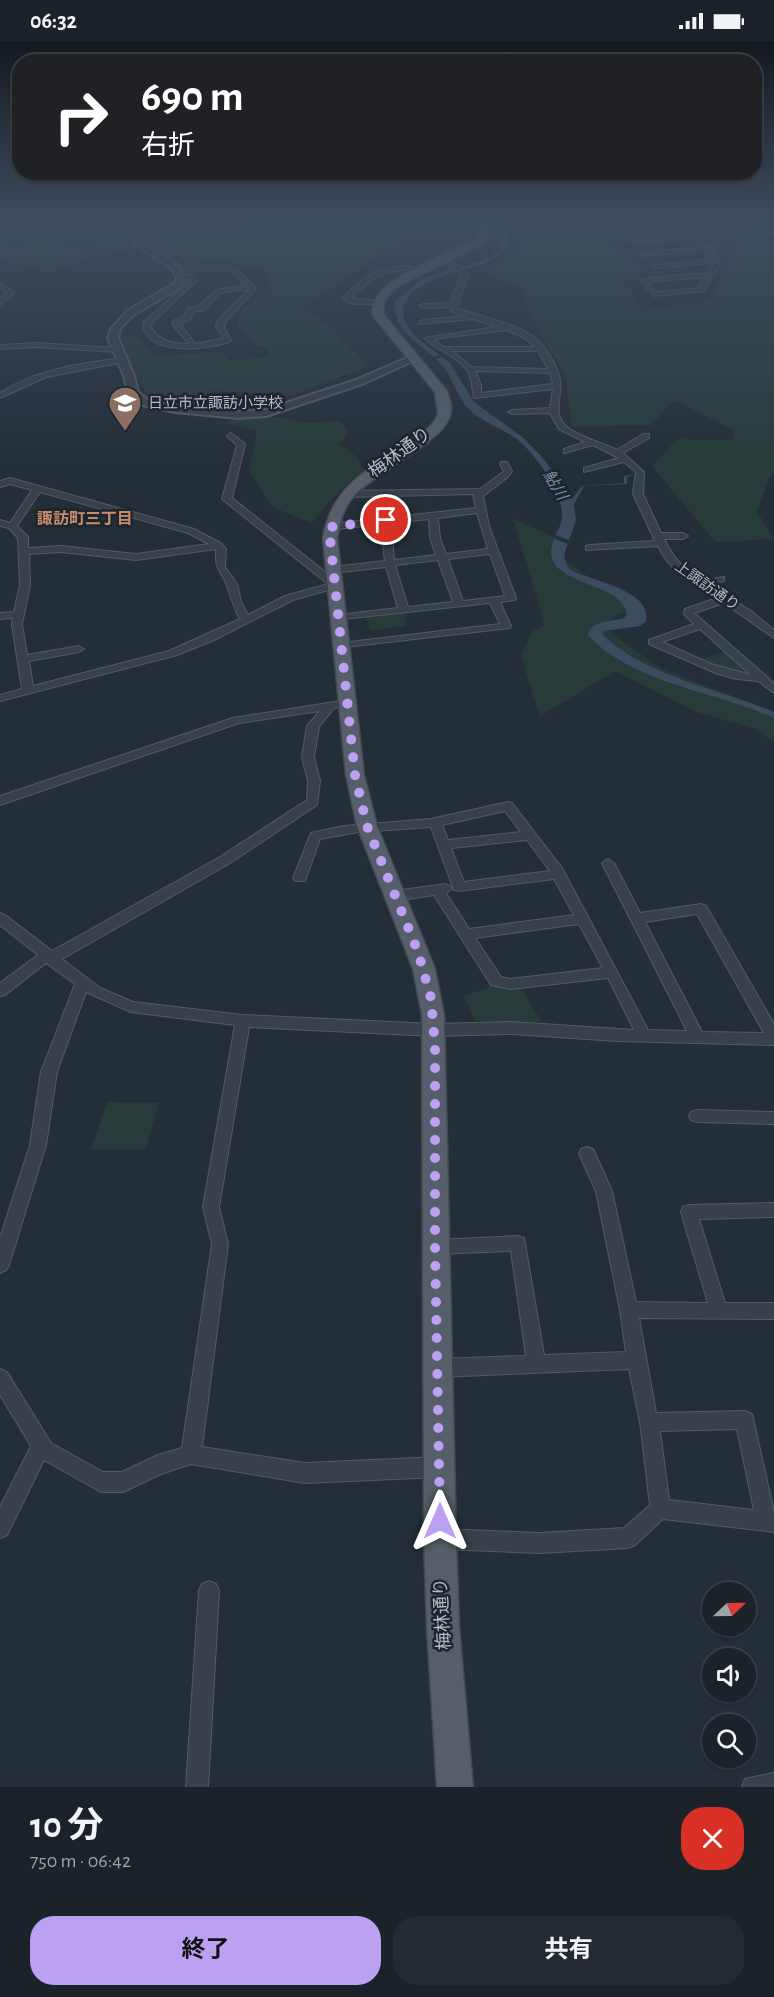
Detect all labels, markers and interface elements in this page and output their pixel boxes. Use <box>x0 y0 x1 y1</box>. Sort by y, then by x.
text: 06:32 <box>30 10 77 32</box>
text: 690 m <box>141 76 244 118</box>
icon: right <box>42 78 120 156</box>
text: 右折 <box>141 132 195 159</box>
school or university icon: 日立市立諏訪小学校 <box>107 385 143 432</box>
place label: 日立市立諏訪小学校 <box>148 395 283 411</box>
street label: 梅林通り <box>364 423 434 481</box>
water label: 鮎川 <box>540 467 572 505</box>
pin <box>360 494 411 545</box>
icon: arrive <box>369 503 402 536</box>
district label: 諏訪町三丁目 <box>37 510 133 527</box>
street label: 上諏訪通り <box>672 558 743 614</box>
position arrow <box>408 1489 472 1553</box>
street label: 梅林通り <box>430 1578 454 1651</box>
north arrow <box>702 1582 756 1636</box>
map controls <box>702 1582 756 1768</box>
button: sound <box>702 1648 756 1702</box>
button: search <box>702 1714 756 1768</box>
button: close <box>681 1807 744 1870</box>
text: 10 分 <box>30 1808 103 1844</box>
text: 750 m · 06:42 <box>30 1851 131 1871</box>
button: 終了 <box>30 1916 381 1985</box>
button: 共有 <box>393 1916 744 1985</box>

